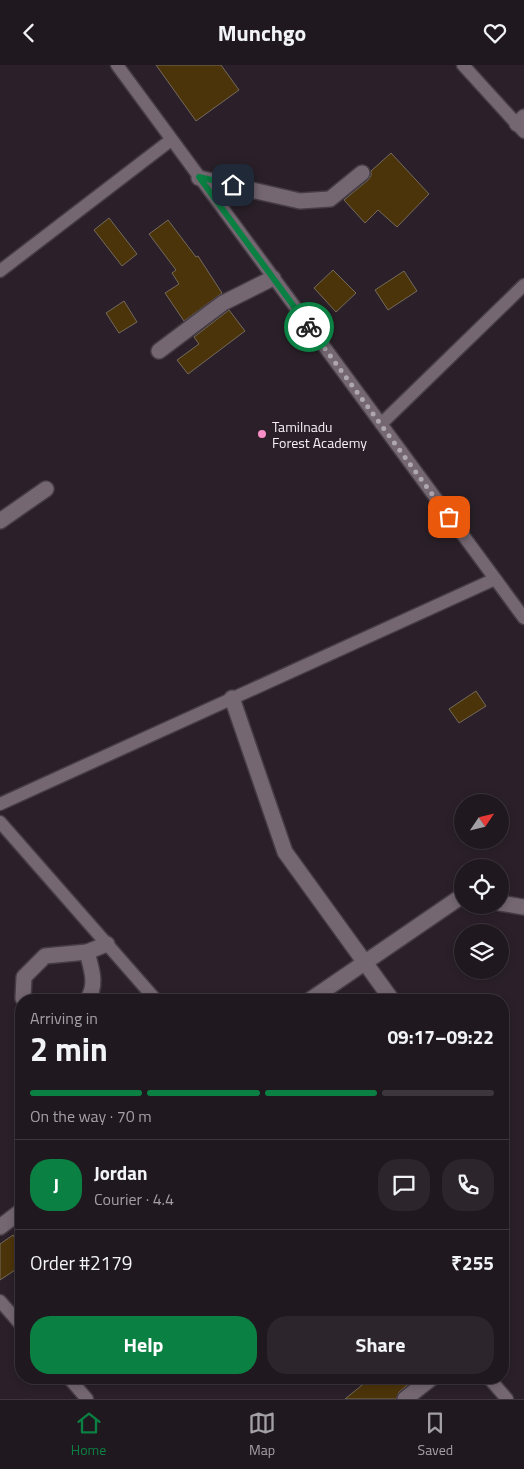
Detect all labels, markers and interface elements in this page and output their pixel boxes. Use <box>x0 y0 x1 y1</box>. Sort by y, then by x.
text: Munchgo <box>218 16 306 50</box>
icon: back <box>15 19 43 47</box>
icon: heart <box>481 19 509 47</box>
pin <box>212 164 254 206</box>
icon: home <box>219 171 247 199</box>
courier <box>284 302 334 352</box>
icon: bike <box>295 313 323 341</box>
place label: Tamilnadu Forest Academy <box>272 416 367 453</box>
marker: Tamilnadu Forest Academy <box>256 428 268 440</box>
pin <box>428 496 470 538</box>
icon: bag <box>435 503 463 531</box>
north arrow <box>454 794 509 849</box>
map controls <box>454 794 509 979</box>
button: locate <box>454 859 509 914</box>
button: layers <box>454 924 509 979</box>
text: Arriving in <box>30 1006 98 1030</box>
text: 09:17–09:22 <box>387 1022 494 1051</box>
text: 2 min <box>30 1025 108 1073</box>
text: On the way · 70 m <box>30 1104 152 1128</box>
text: Jordan <box>94 1158 147 1187</box>
button: chat <box>378 1159 430 1211</box>
button: phone <box>442 1159 494 1211</box>
text: J <box>53 1170 59 1199</box>
text: Courier · 4.4 <box>94 1187 174 1211</box>
text: Order #2179 <box>30 1248 132 1277</box>
text: ₹255 <box>451 1248 494 1277</box>
button: Help <box>30 1316 257 1374</box>
button: Share <box>267 1316 494 1374</box>
tab: Home <box>71 1409 106 1460</box>
tab: Map <box>248 1409 276 1460</box>
tab: Saved <box>418 1409 453 1460</box>

